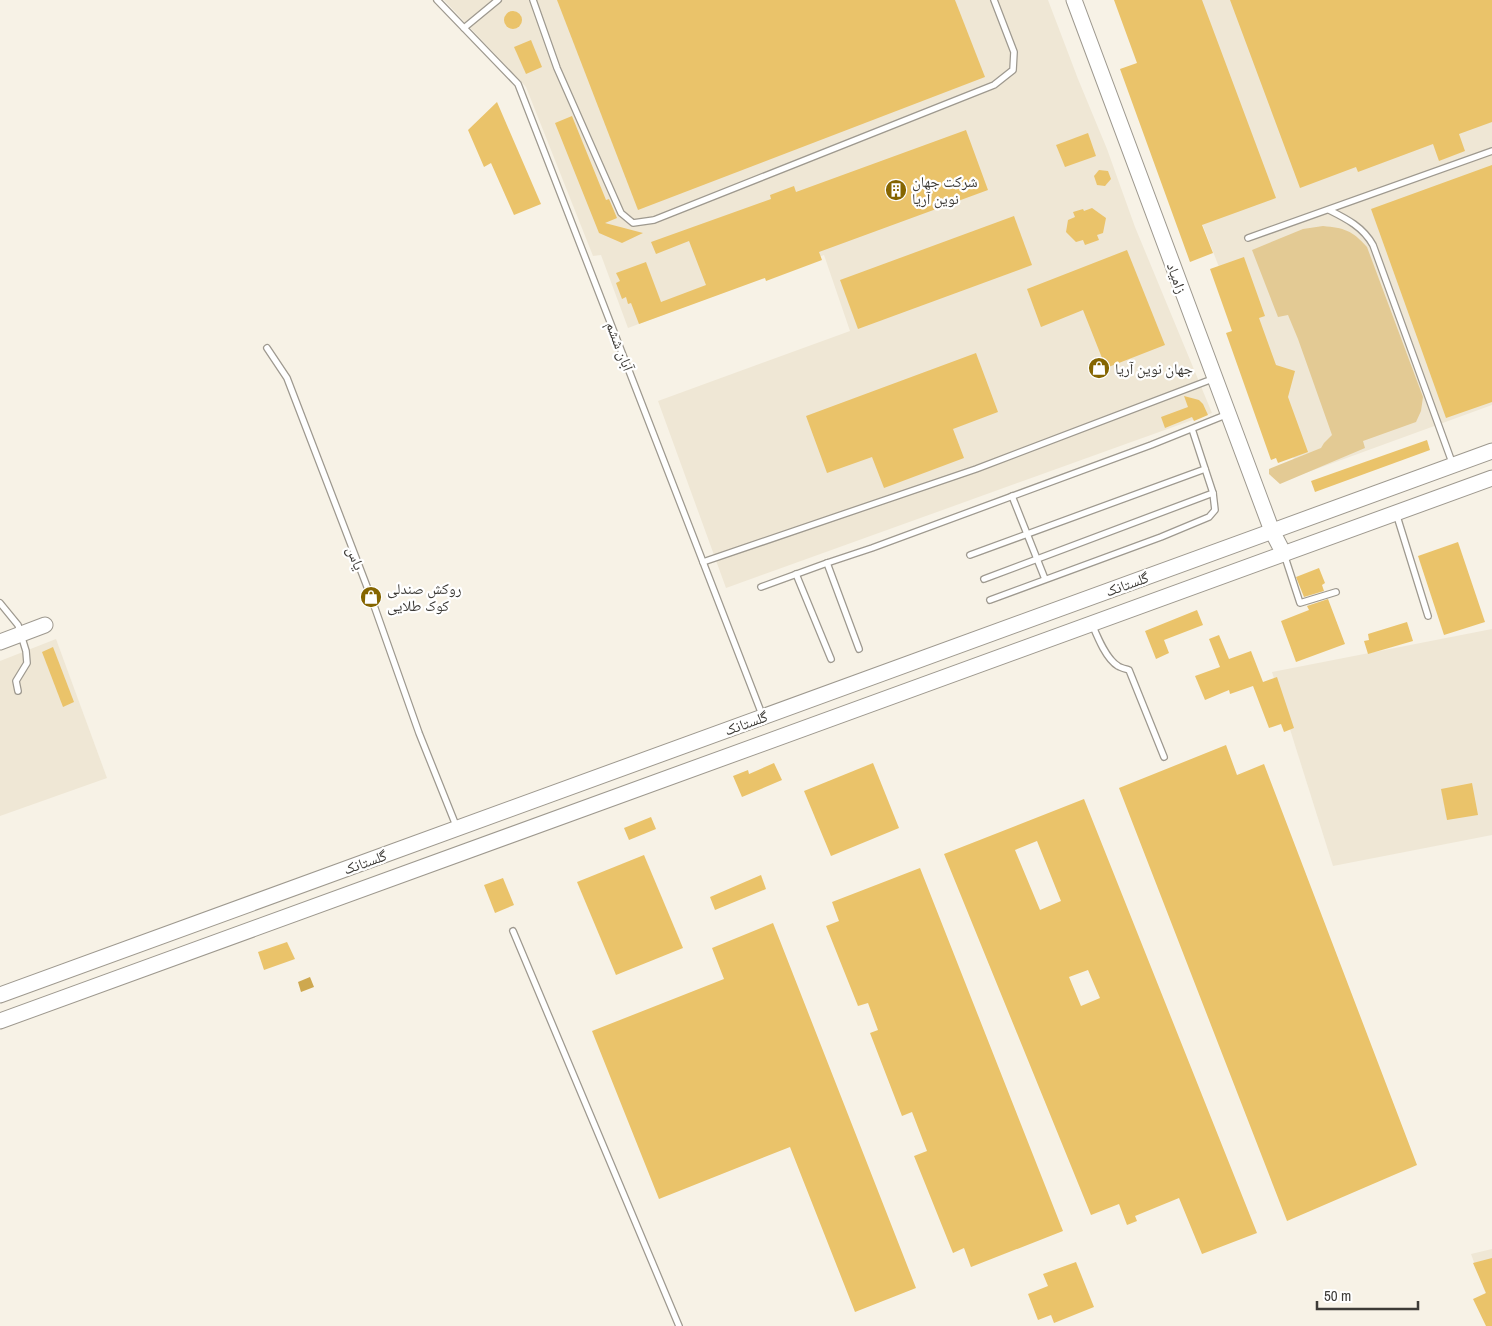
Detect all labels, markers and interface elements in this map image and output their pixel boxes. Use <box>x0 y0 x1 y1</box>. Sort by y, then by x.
place label: شرکت جهان نوین آریا <box>912 171 978 209</box>
building icon: شرکت جهان نوین آریا <box>884 178 908 202</box>
street label: زامیاد <box>1162 260 1192 297</box>
street label: آبان ششم <box>601 318 639 375</box>
shop icon: جهان نوین آریا <box>1087 356 1111 380</box>
place label: جهان نوین آریا <box>1115 358 1194 379</box>
street label: یاس <box>342 543 370 573</box>
street label: گلستانک <box>1102 566 1152 602</box>
place label: روکش صندلی کوک طلایی <box>387 578 462 616</box>
shop icon: روکش صندلی کوک طلایی <box>359 585 383 609</box>
street label: گلستانک <box>721 705 771 741</box>
street label: گلستانک <box>340 844 390 880</box>
scale bar <box>1317 1278 1418 1310</box>
text: 50 m <box>1324 1285 1351 1306</box>

